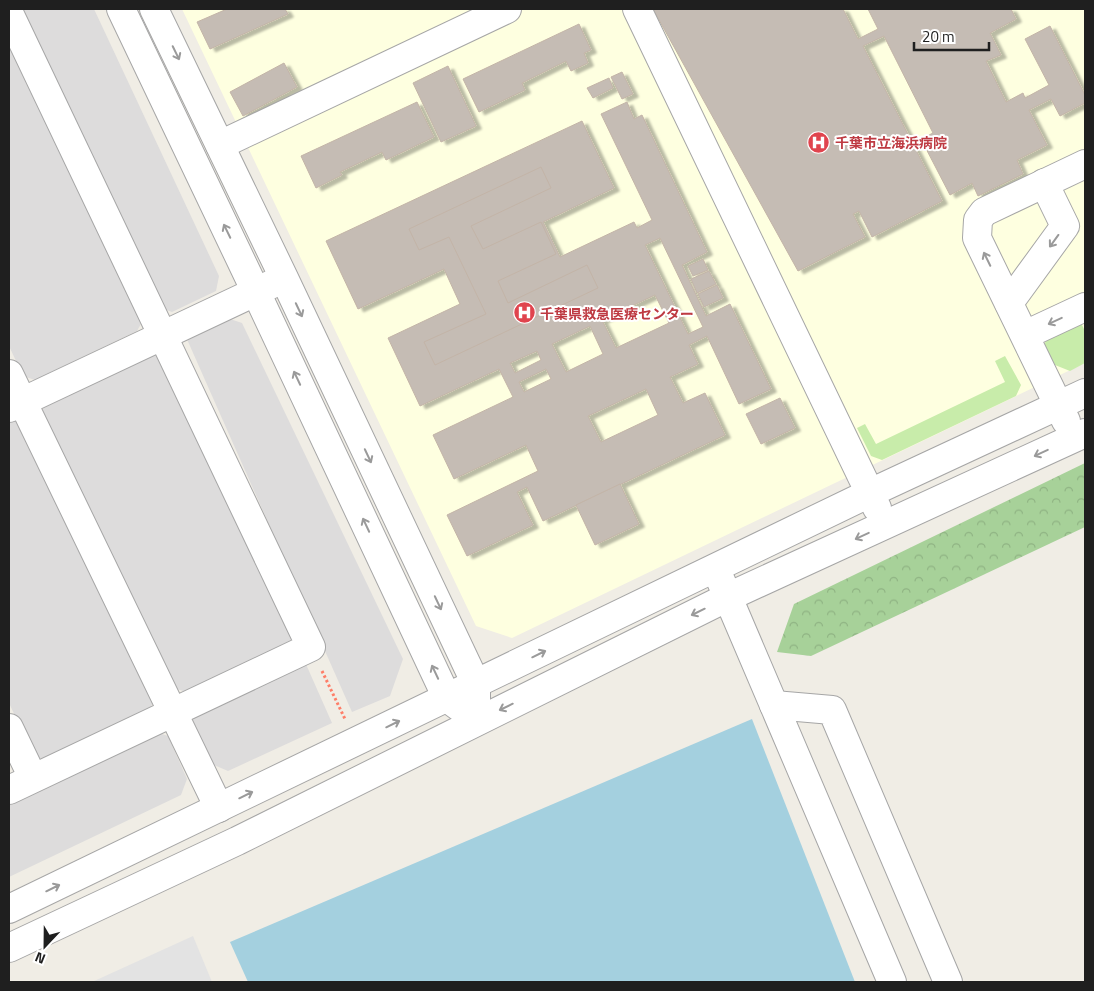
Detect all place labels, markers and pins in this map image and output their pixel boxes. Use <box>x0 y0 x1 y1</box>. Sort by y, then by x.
hospital icon: 千葉市立海浜病院 <box>807 130 831 154</box>
place label: 千葉市立海浜病院 <box>835 132 947 153</box>
hospital icon: 千葉県救急医療センター <box>512 301 536 325</box>
place label: 千葉県救急医療センター <box>540 303 694 324</box>

